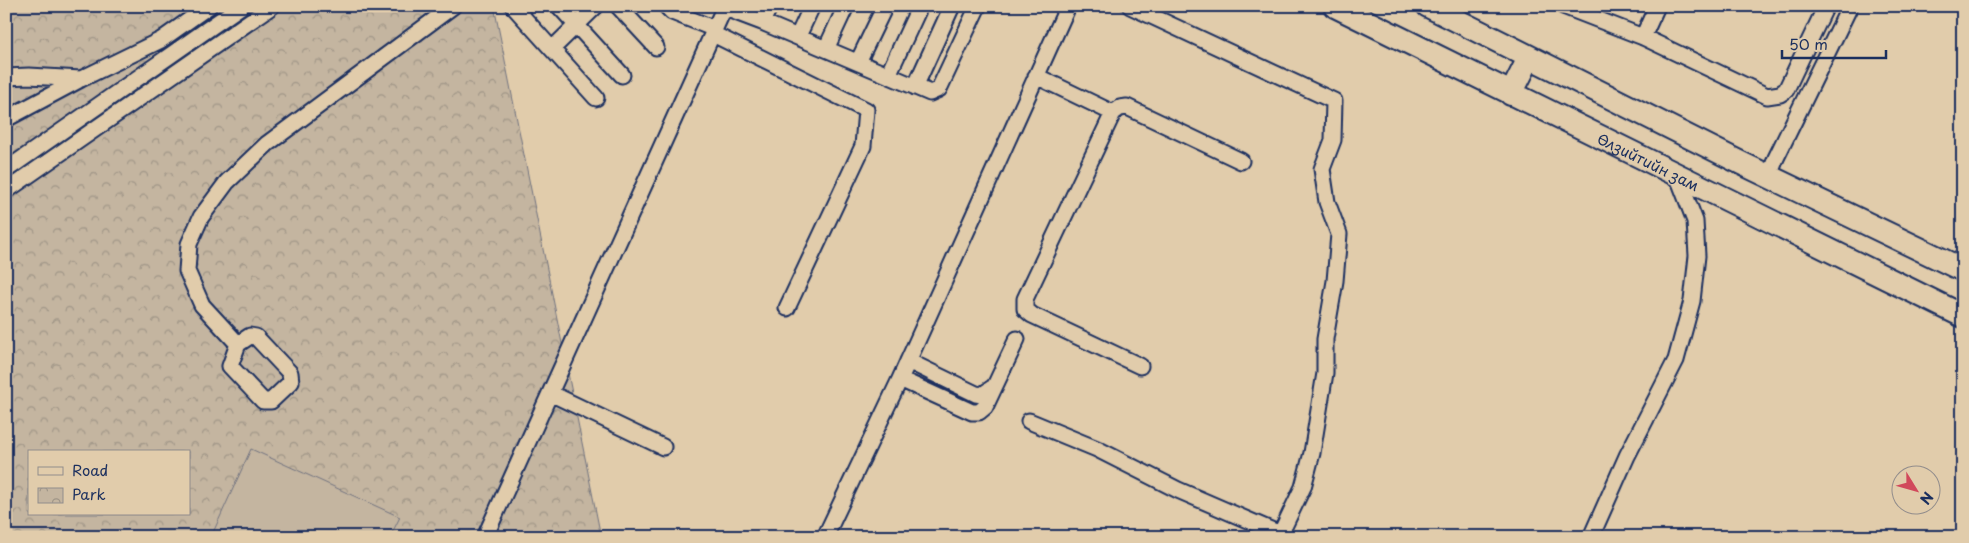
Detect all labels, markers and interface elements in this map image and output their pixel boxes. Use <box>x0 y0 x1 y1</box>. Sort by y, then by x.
scale bar <box>1782 28 1885 60</box>
text: 50 m <box>1789 32 1828 55</box>
street label: Өлзийтийн зам <box>1594 126 1704 196</box>
legend <box>28 450 190 516</box>
text: Road <box>72 458 108 481</box>
north arrow <box>1892 466 1942 516</box>
text: Park <box>72 482 106 505</box>
text: N <box>1915 487 1939 509</box>

